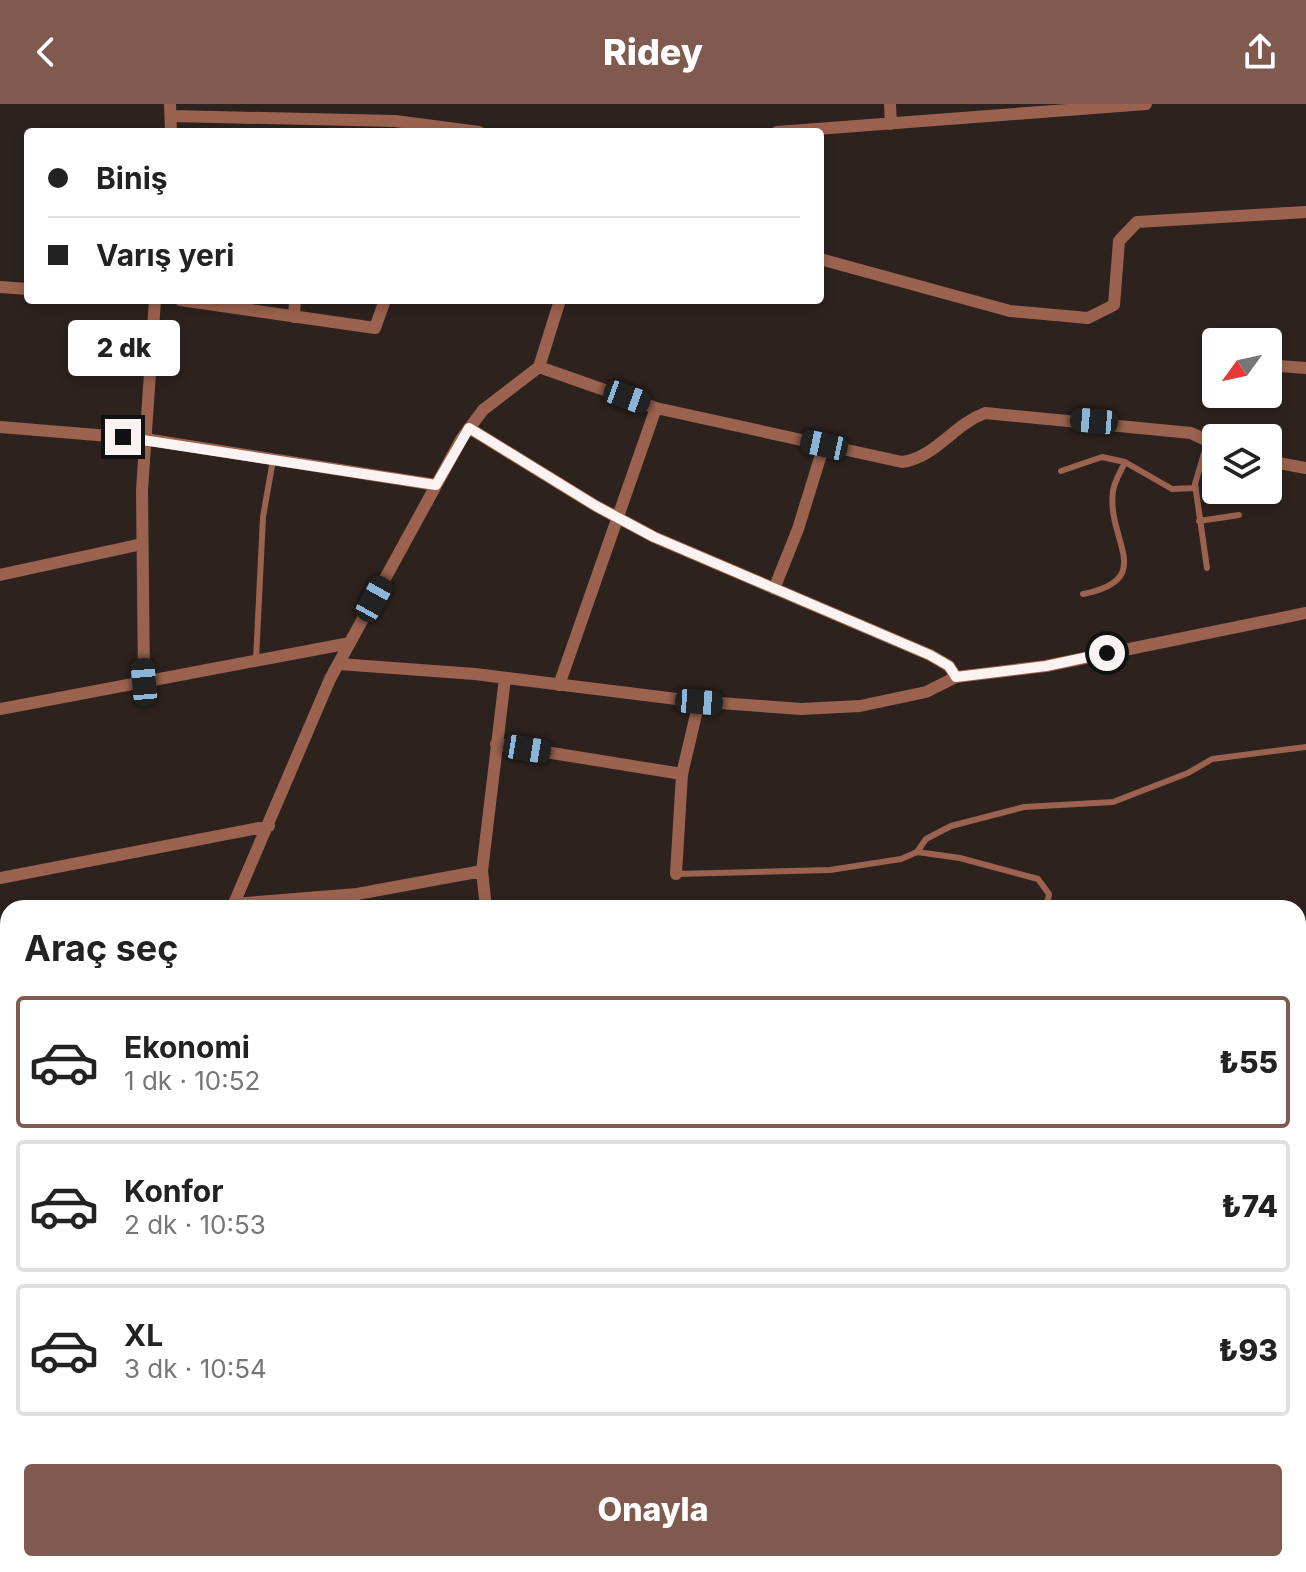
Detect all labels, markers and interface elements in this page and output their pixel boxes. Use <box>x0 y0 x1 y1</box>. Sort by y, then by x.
icon: back <box>24 30 68 74</box>
text: Ridey <box>603 30 703 74</box>
icon: share <box>1238 30 1282 74</box>
text: Biniş <box>96 160 168 196</box>
text: Varış yeri <box>96 237 234 273</box>
callout: 2 dk <box>67 321 179 377</box>
north arrow <box>1202 328 1282 408</box>
map controls <box>1202 328 1282 504</box>
text: 2 dk <box>97 332 151 363</box>
car <box>600 378 654 416</box>
car <box>1069 407 1119 435</box>
route end <box>105 419 141 455</box>
button: layers <box>1202 424 1282 504</box>
car <box>798 428 850 462</box>
car <box>352 572 396 626</box>
route start <box>1089 635 1125 671</box>
car <box>130 657 158 707</box>
car <box>674 688 724 716</box>
car <box>501 733 553 765</box>
text: Araç seç <box>24 926 178 970</box>
icon: car <box>28 1026 100 1098</box>
text: Ekonomi <box>124 1029 250 1065</box>
text: ₺55 <box>1219 1044 1278 1080</box>
text: 1 dk · 10:52 <box>124 1065 260 1096</box>
icon: car <box>28 1170 100 1242</box>
text: Konfor <box>124 1173 223 1209</box>
text: ₺74 <box>1222 1188 1278 1224</box>
text: 2 dk · 10:53 <box>124 1209 266 1240</box>
icon: car <box>28 1314 100 1386</box>
text: XL <box>124 1317 163 1353</box>
text: ₺93 <box>1218 1332 1278 1368</box>
text: 3 dk · 10:54 <box>124 1353 267 1384</box>
button: Onayla <box>24 1464 1282 1556</box>

